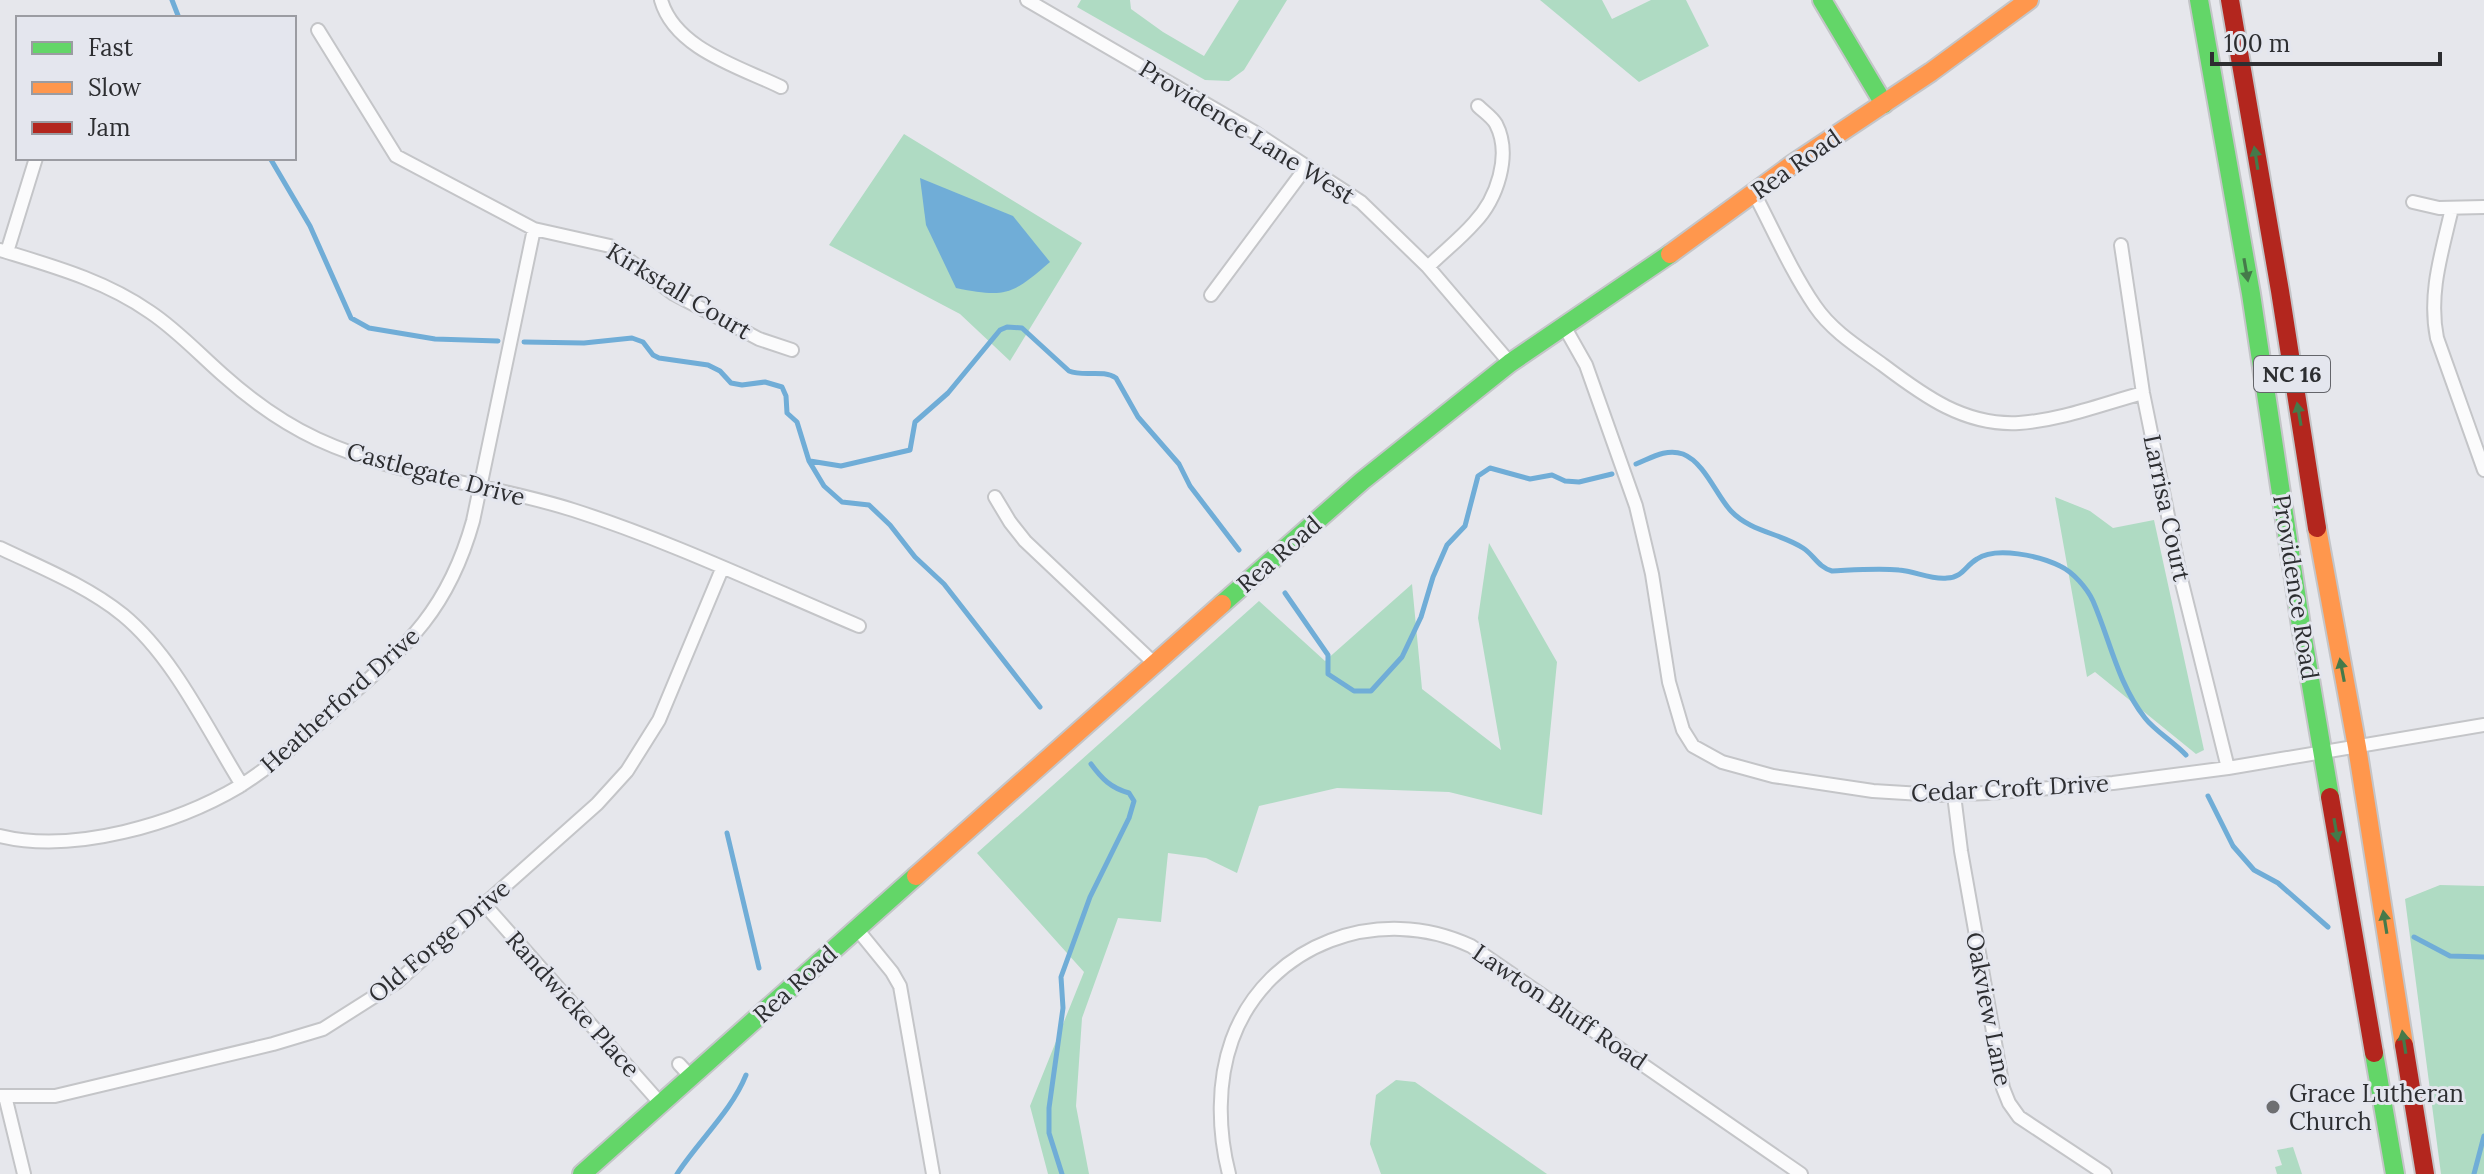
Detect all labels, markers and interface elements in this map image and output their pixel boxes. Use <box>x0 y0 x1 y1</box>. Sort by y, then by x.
legend <box>16 16 296 160</box>
scale bar <box>2212 16 2440 66</box>
text: 100 m <box>2224 28 2290 59</box>
text: Fast <box>88 32 134 63</box>
street label: Providence Lane West <box>1133 53 1361 211</box>
text: Slow <box>88 72 142 103</box>
text: Jam <box>87 112 130 143</box>
street label: Rea Road <box>1745 122 1847 206</box>
one-way arrow <box>2249 145 2262 170</box>
street label: Kirkstall Court <box>601 236 758 347</box>
one-way arrow <box>2241 258 2253 283</box>
road number: NC 16 <box>2254 356 2330 392</box>
one-way arrow <box>2292 401 2305 426</box>
street label: Larrisa Court <box>2136 432 2198 585</box>
street label: Castlegate Drive <box>344 435 528 513</box>
street label: Providence Road <box>2266 492 2326 682</box>
street label: Rea Road <box>1230 509 1328 599</box>
street label: Heatherford Drive <box>254 620 426 780</box>
one-way arrow <box>2335 658 2348 683</box>
street label: Cedar Croft Drive <box>1910 767 2110 809</box>
one-way arrow <box>2331 818 2343 843</box>
street label: Old Forge Drive <box>362 873 516 1009</box>
one-way arrow <box>2378 909 2391 934</box>
street label: Randwicke Place <box>499 925 647 1083</box>
street label: Oakview Lane <box>1959 929 2019 1089</box>
street label: Lawton Bluff Road <box>1467 937 1653 1077</box>
street label: Rea Road <box>747 938 843 1030</box>
one-way arrow <box>2397 1029 2410 1054</box>
place label: Grace Lutheran Church <box>2289 1078 2464 1137</box>
marker: Grace Lutheran Church <box>2264 1098 2282 1116</box>

